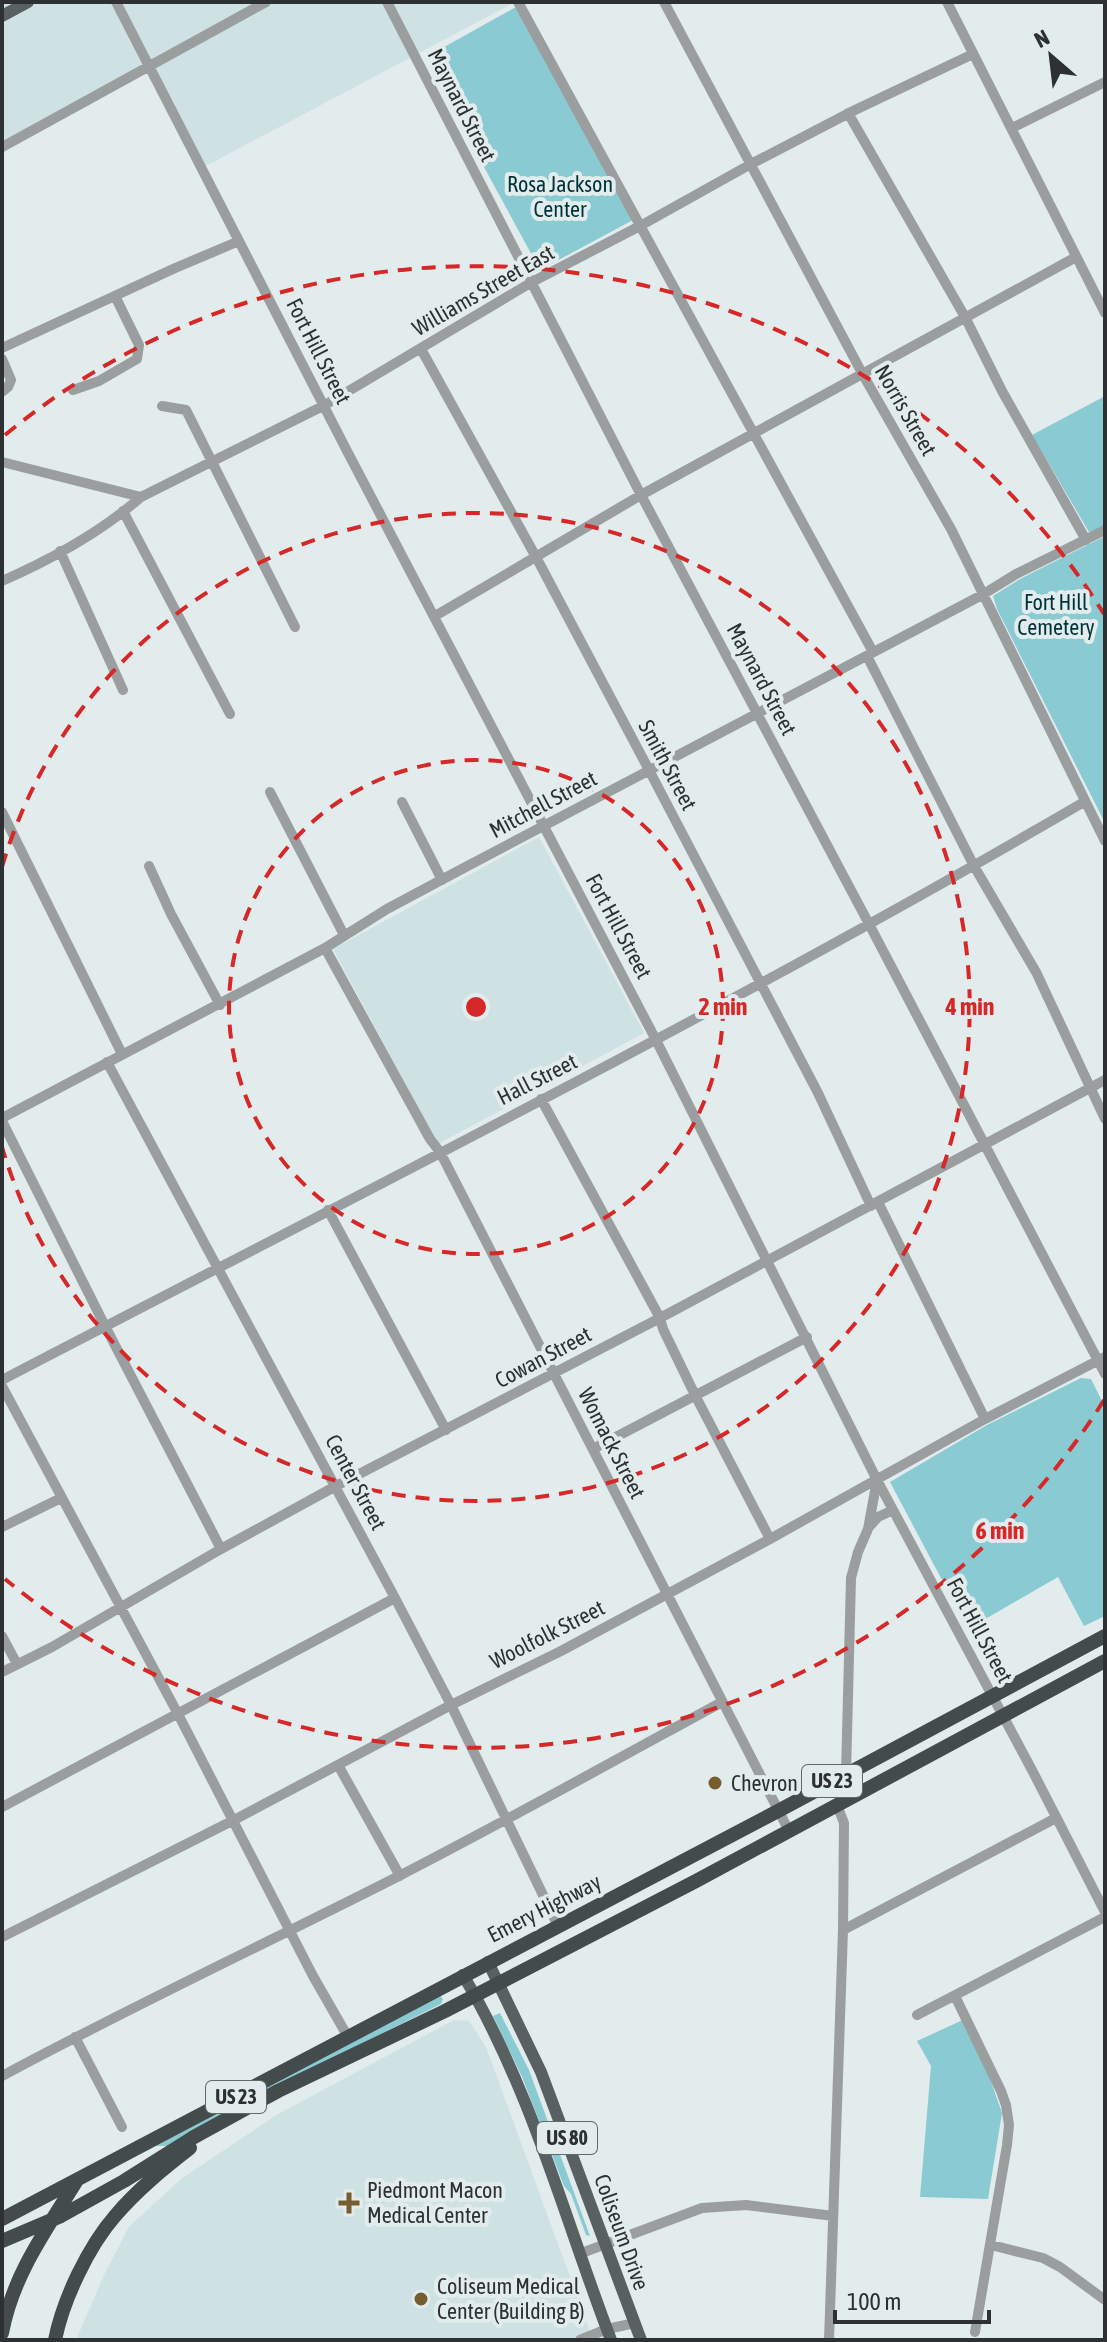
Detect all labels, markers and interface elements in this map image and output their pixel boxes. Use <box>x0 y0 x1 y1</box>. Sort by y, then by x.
north arrow <box>1011 16 1091 96</box>
text: N <box>1030 24 1053 53</box>
street label: Maynard Street <box>422 44 502 166</box>
park label: Rosa Jackson Center <box>507 171 613 222</box>
street label: Williams Street East <box>407 239 559 341</box>
street label: Fort Hill Street <box>281 294 357 408</box>
street label: Norris Street <box>870 360 942 460</box>
park label: Fort Hill Cemetery <box>1017 589 1095 640</box>
street label: Maynard Street <box>722 619 802 739</box>
street label: Smith Street <box>633 715 703 815</box>
street label: Mitchell Street <box>485 765 601 843</box>
street label: Fort Hill Street <box>580 869 658 983</box>
centre of rings <box>462 993 490 1021</box>
text: 2 min <box>698 993 748 1020</box>
text: 4 min <box>944 993 995 1020</box>
street label: Hall Street <box>493 1048 581 1110</box>
street label: Cowan Street <box>490 1321 596 1393</box>
street label: Womack Street <box>573 1383 651 1503</box>
street label: Center Street <box>320 1430 392 1534</box>
text: 6 min <box>975 1517 1025 1544</box>
street label: Fort Hill Street <box>941 1573 1019 1687</box>
street label: Woolfolk Street <box>485 1594 609 1674</box>
road number: US 23 <box>802 1765 862 1797</box>
place label: Chevron <box>731 1770 798 1796</box>
marker: Chevron <box>706 1774 724 1792</box>
street label: Emery Highway <box>483 1868 605 1948</box>
road number: US 23 <box>206 2081 266 2113</box>
road number: US 80 <box>537 2122 597 2154</box>
street label: Coliseum Drive <box>589 2171 655 2293</box>
place label: Piedmont Macon Medical Center <box>367 2177 503 2228</box>
marker: Piedmont Macon Medical Center <box>338 2192 360 2214</box>
place label: Coliseum Medical Center (Building B) <box>437 2273 585 2324</box>
scale bar <box>835 2274 989 2324</box>
text: 100 m <box>847 2288 901 2315</box>
marker: Coliseum Medical Center (Building B) <box>412 2290 430 2308</box>

